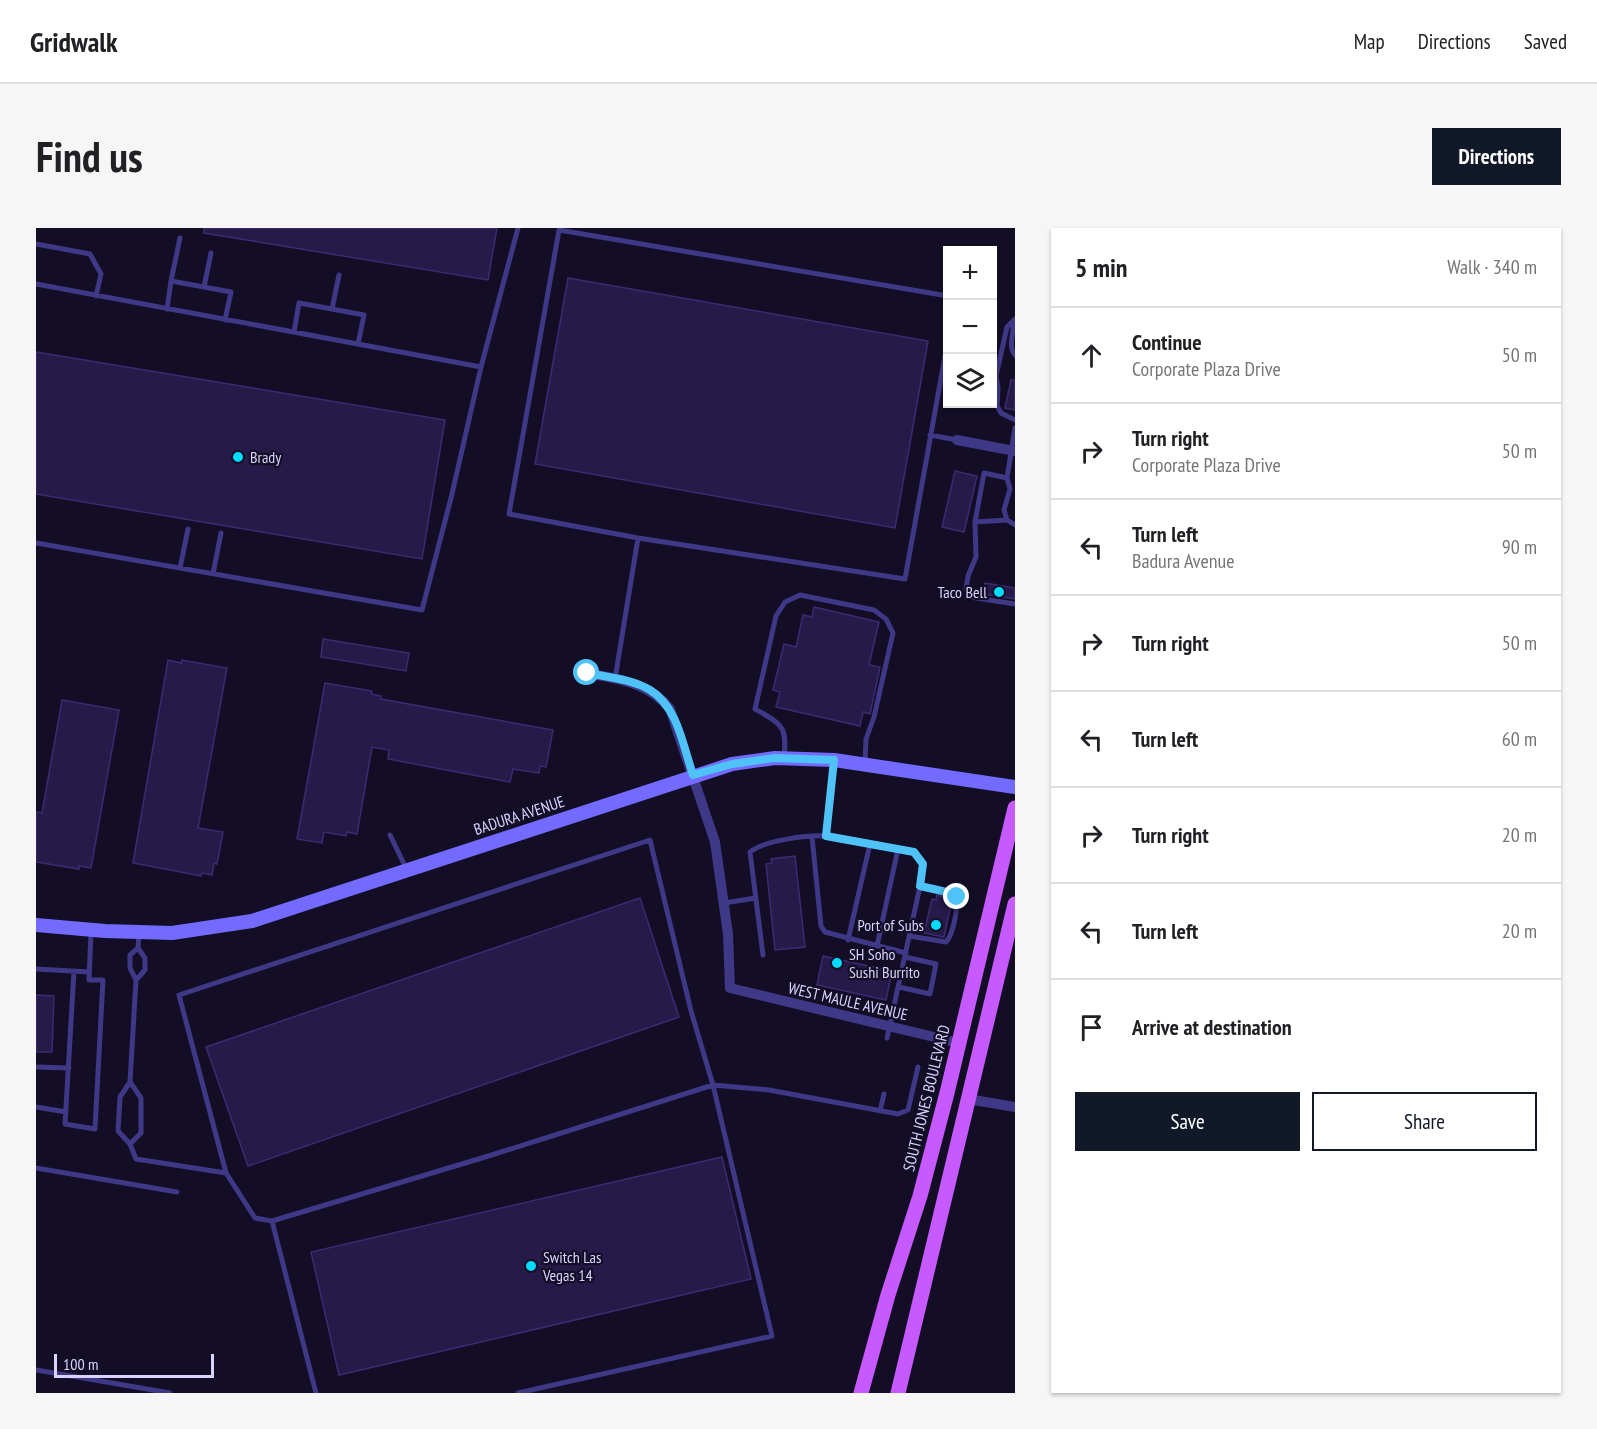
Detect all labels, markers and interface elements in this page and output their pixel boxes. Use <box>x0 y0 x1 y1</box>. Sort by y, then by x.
text: Gridwalk <box>30 23 118 60</box>
text: Map <box>1354 28 1385 55</box>
text: Directions <box>1418 28 1491 55</box>
text: Saved <box>1524 28 1567 55</box>
button: Directions <box>1432 128 1561 185</box>
text: Find us <box>36 129 143 184</box>
map controls <box>943 246 997 408</box>
button: + <box>943 246 997 300</box>
text: 5 min <box>1075 251 1128 284</box>
text: Walk · 340 m <box>1447 254 1537 280</box>
button: − <box>943 300 997 354</box>
text: Continue <box>1132 328 1202 356</box>
icon: ahead <box>1075 339 1108 372</box>
text: 50 m <box>1502 342 1537 368</box>
button: layers <box>943 354 997 408</box>
text: Corporate Plaza Drive <box>1132 356 1281 382</box>
text: Turn right <box>1132 424 1209 452</box>
icon: right <box>1075 435 1108 468</box>
text: 50 m <box>1502 438 1537 464</box>
place label: Brady <box>250 447 281 467</box>
marker: Brady <box>231 450 245 464</box>
text: Corporate Plaza Drive <box>1132 452 1281 478</box>
text: Turn left <box>1132 520 1198 548</box>
icon: left <box>1075 531 1108 564</box>
text: 90 m <box>1502 534 1537 560</box>
text: Badura Avenue <box>1132 548 1235 574</box>
place label: Taco Bell <box>937 582 987 602</box>
marker: Taco Bell <box>992 585 1006 599</box>
icon: right <box>1075 627 1108 660</box>
text: Turn right <box>1132 629 1209 657</box>
text: 50 m <box>1502 630 1537 656</box>
route start <box>573 659 599 685</box>
icon: left <box>1075 723 1108 756</box>
text: Turn left <box>1132 725 1198 753</box>
text: 60 m <box>1502 726 1537 752</box>
street label: BADURA AVENUE <box>471 791 567 839</box>
icon: right <box>1075 819 1108 852</box>
text: Turn right <box>1132 821 1209 849</box>
text: 20 m <box>1502 822 1537 848</box>
route end <box>943 883 969 909</box>
place label: Port of Subs <box>857 915 924 935</box>
icon: left <box>1075 915 1108 948</box>
text: Turn left <box>1132 917 1198 945</box>
marker: Port of Subs <box>929 918 943 932</box>
text: 20 m <box>1502 918 1537 944</box>
place label: SH Soho Sushi Burrito <box>849 944 920 982</box>
marker: SH Soho Sushi Burrito <box>830 956 844 970</box>
street label: WEST MAULE AVENUE <box>786 978 910 1025</box>
icon: arrive <box>1075 1011 1108 1044</box>
text: Arrive at destination <box>1132 1013 1292 1041</box>
street label: SOUTH JONES BOULEVARD <box>898 1023 954 1173</box>
button: Save <box>1075 1092 1300 1151</box>
button: Share <box>1312 1092 1537 1151</box>
place label: Switch Las Vegas 14 <box>542 1247 601 1285</box>
marker: Switch Las Vegas 14 <box>524 1259 538 1273</box>
scale bar <box>54 1351 214 1378</box>
text: 100 m <box>63 1354 98 1374</box>

